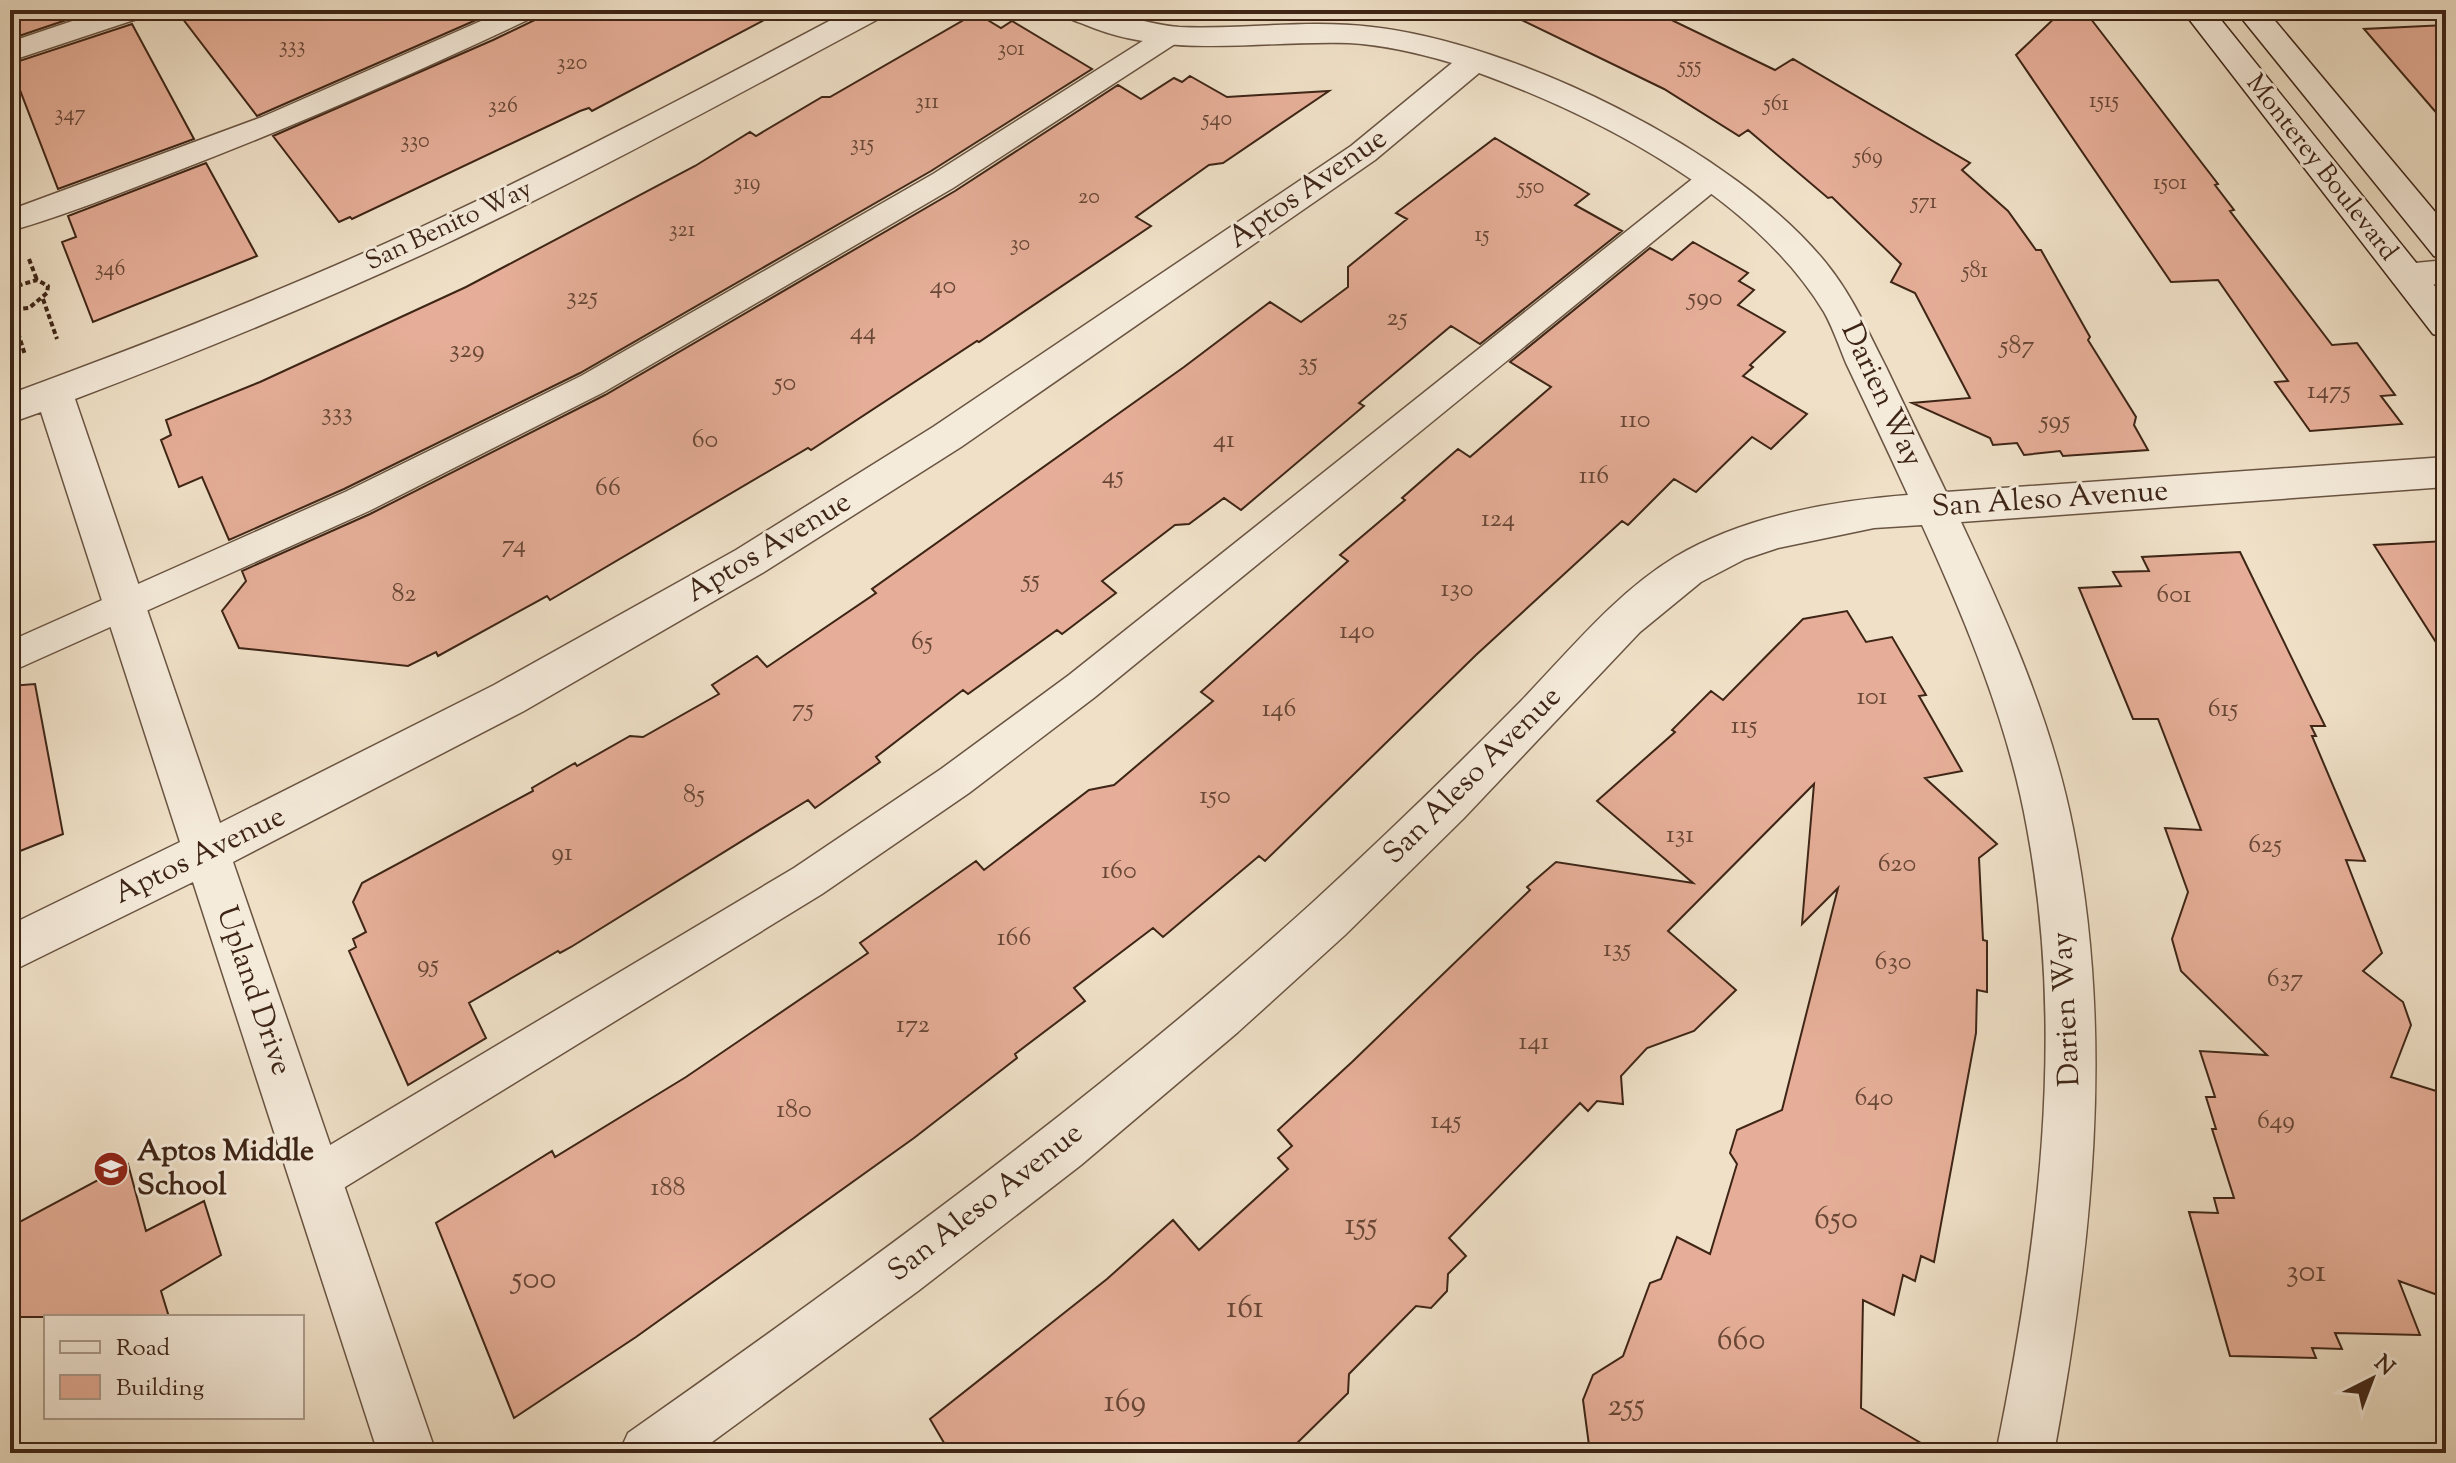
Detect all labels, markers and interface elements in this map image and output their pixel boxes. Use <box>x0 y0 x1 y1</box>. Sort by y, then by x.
house number: 333 <box>279 31 305 63</box>
house number: 301 <box>997 34 1025 66</box>
house number: 320 <box>557 48 587 80</box>
house number: 555 <box>1677 51 1702 83</box>
street label: Monterey Boulevard <box>2236 67 2406 269</box>
house number: 1515 <box>2089 86 2119 118</box>
house number: 311 <box>915 87 939 119</box>
house number: 561 <box>1761 89 1789 121</box>
house number: 326 <box>488 91 518 123</box>
house number: 347 <box>55 99 86 131</box>
house number: 540 <box>1200 104 1232 136</box>
street label: Aptos Avenue <box>1220 118 1396 260</box>
house number: 330 <box>400 126 430 158</box>
house number: 315 <box>850 129 874 161</box>
house number: 569 <box>1851 142 1883 174</box>
house number: 319 <box>734 168 760 200</box>
house number: 1501 <box>2153 168 2187 200</box>
street label: San Benito Way <box>360 171 538 281</box>
house number: 550 <box>1516 172 1544 204</box>
house number: 20 <box>1078 182 1100 214</box>
house number: 571 <box>1909 187 1938 219</box>
house number: 321 <box>669 215 696 247</box>
house number: 15 <box>1474 220 1490 252</box>
house number: 30 <box>1010 229 1030 261</box>
house number: 346 <box>95 254 125 286</box>
house number: 581 <box>1960 256 1989 288</box>
house number: 40 <box>930 268 956 305</box>
house number: 325 <box>566 279 598 316</box>
house number: 590 <box>1685 280 1723 317</box>
house number: 25 <box>1386 300 1408 337</box>
house number: 44 <box>850 314 876 351</box>
street label: Darien Way <box>1829 316 1933 474</box>
house number: 587 <box>1998 328 2034 365</box>
house number: 329 <box>449 332 485 369</box>
house number: 35 <box>1298 345 1318 382</box>
house number: 50 <box>772 365 796 402</box>
house number: 1475 <box>2307 373 2351 410</box>
house number: 333 <box>321 395 353 432</box>
house number: 110 <box>1619 402 1651 439</box>
house number: 595 <box>2038 403 2070 440</box>
house number: 60 <box>692 422 718 459</box>
house number: 41 <box>1213 422 1235 459</box>
house number: 45 <box>1102 458 1124 495</box>
house number: 116 <box>1579 458 1609 495</box>
house number: 66 <box>595 470 621 507</box>
street label: San Aleso Avenue <box>1930 470 2170 530</box>
street label: Aptos Avenue <box>678 482 860 614</box>
house number: 124 <box>1481 501 1515 538</box>
house number: 74 <box>502 527 526 564</box>
house number: 55 <box>1020 562 1040 599</box>
house number: 130 <box>1441 571 1473 608</box>
house number: 82 <box>392 576 416 613</box>
house number: 601 <box>2156 577 2192 614</box>
house number: 140 <box>1339 613 1375 650</box>
house number: 65 <box>911 624 933 661</box>
street label: San Aleso Avenue <box>1374 677 1572 875</box>
house number: 101 <box>1857 679 1888 716</box>
house number: 75 <box>792 691 814 728</box>
house number: 146 <box>1262 691 1296 728</box>
house number: 615 <box>2208 691 2238 728</box>
house number: 115 <box>1731 708 1757 745</box>
house number: 85 <box>683 777 705 814</box>
house number: 150 <box>1199 778 1231 815</box>
street label: Aptos Avenue <box>107 796 293 916</box>
house number: 131 <box>1666 817 1694 854</box>
house number: 625 <box>2248 827 2282 864</box>
house number: 91 <box>551 835 573 872</box>
house number: 620 <box>1878 846 1916 883</box>
house number: 160 <box>1101 853 1137 890</box>
street label: Upland Drive <box>204 901 302 1081</box>
house number: 166 <box>997 920 1031 957</box>
house number: 135 <box>1603 931 1631 968</box>
street label: Darien Way <box>2041 931 2093 1087</box>
house number: 630 <box>1875 944 1911 981</box>
house number: 95 <box>417 947 439 984</box>
house number: 637 <box>2267 961 2303 998</box>
house number: 172 <box>896 1007 930 1044</box>
house number: 141 <box>1519 1024 1550 1061</box>
house number: 640 <box>1854 1080 1894 1117</box>
house number: 180 <box>776 1092 812 1129</box>
house number: 145 <box>1431 1103 1462 1140</box>
house number: 649 <box>2257 1103 2295 1140</box>
street label: San Aleso Avenue <box>879 1113 1093 1293</box>
place label: Aptos Middle School <box>137 1131 314 1208</box>
school or university icon: Aptos Middle School <box>92 1150 130 1188</box>
house number: 188 <box>651 1170 685 1207</box>
house number: 650 <box>1814 1197 1858 1243</box>
house number: 155 <box>1344 1203 1378 1249</box>
house number: 301 <box>2286 1250 2326 1296</box>
house number: 500 <box>510 1257 556 1303</box>
house number: 161 <box>1226 1286 1264 1332</box>
legend <box>44 1315 304 1419</box>
house number: 660 <box>1717 1318 1765 1364</box>
text: Road <box>116 1332 170 1366</box>
north arrow <box>2332 1339 2412 1419</box>
text: N <box>2366 1349 2401 1384</box>
text: Building <box>116 1372 205 1406</box>
house number: 169 <box>1104 1380 1146 1426</box>
house number: 255 <box>1607 1384 1645 1430</box>

